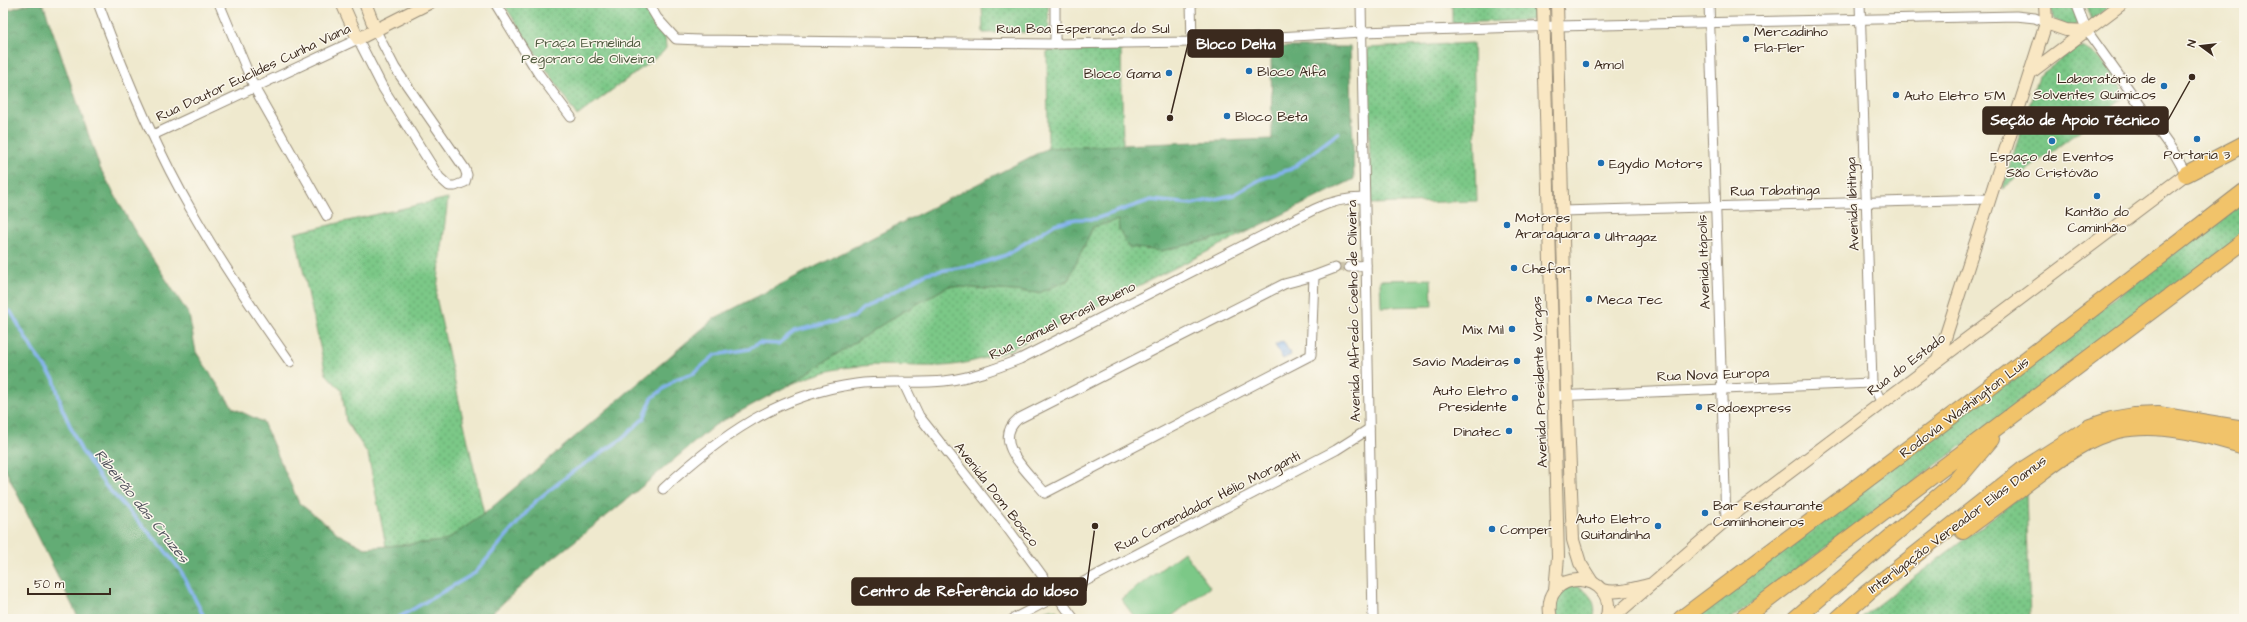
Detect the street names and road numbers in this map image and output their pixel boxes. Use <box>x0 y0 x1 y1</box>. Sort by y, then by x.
street label: Rua Doutor Euclides Cunha Viana <box>153 19 354 127</box>
street label: Rua Boa Esperança do Sul <box>996 19 1170 39</box>
street label: Avenida Ibitinga <box>1841 157 1865 251</box>
street label: Rua Tabatinga <box>1730 180 1820 202</box>
street label: Avenida Alfredo Coelho de Oliveira <box>1342 200 1366 422</box>
street label: Avenida Itápolis <box>1692 214 1716 310</box>
street label: Rua Samuel Brasil Bueno <box>986 277 1139 365</box>
street label: Avenida Presidente Vargas <box>1527 296 1553 468</box>
street label: Rua do Estado <box>1863 329 1950 401</box>
street label: Rodovia Washington Luís <box>1896 352 2034 463</box>
street label: Rua Nova Europa <box>1657 363 1770 387</box>
street label: Avenida Dom Bosco <box>949 438 1044 551</box>
street label: Rua Comendador Hélio Morganti <box>1111 446 1304 558</box>
street label: Interligação Vereador Elias Damus <box>1864 451 2051 599</box>

